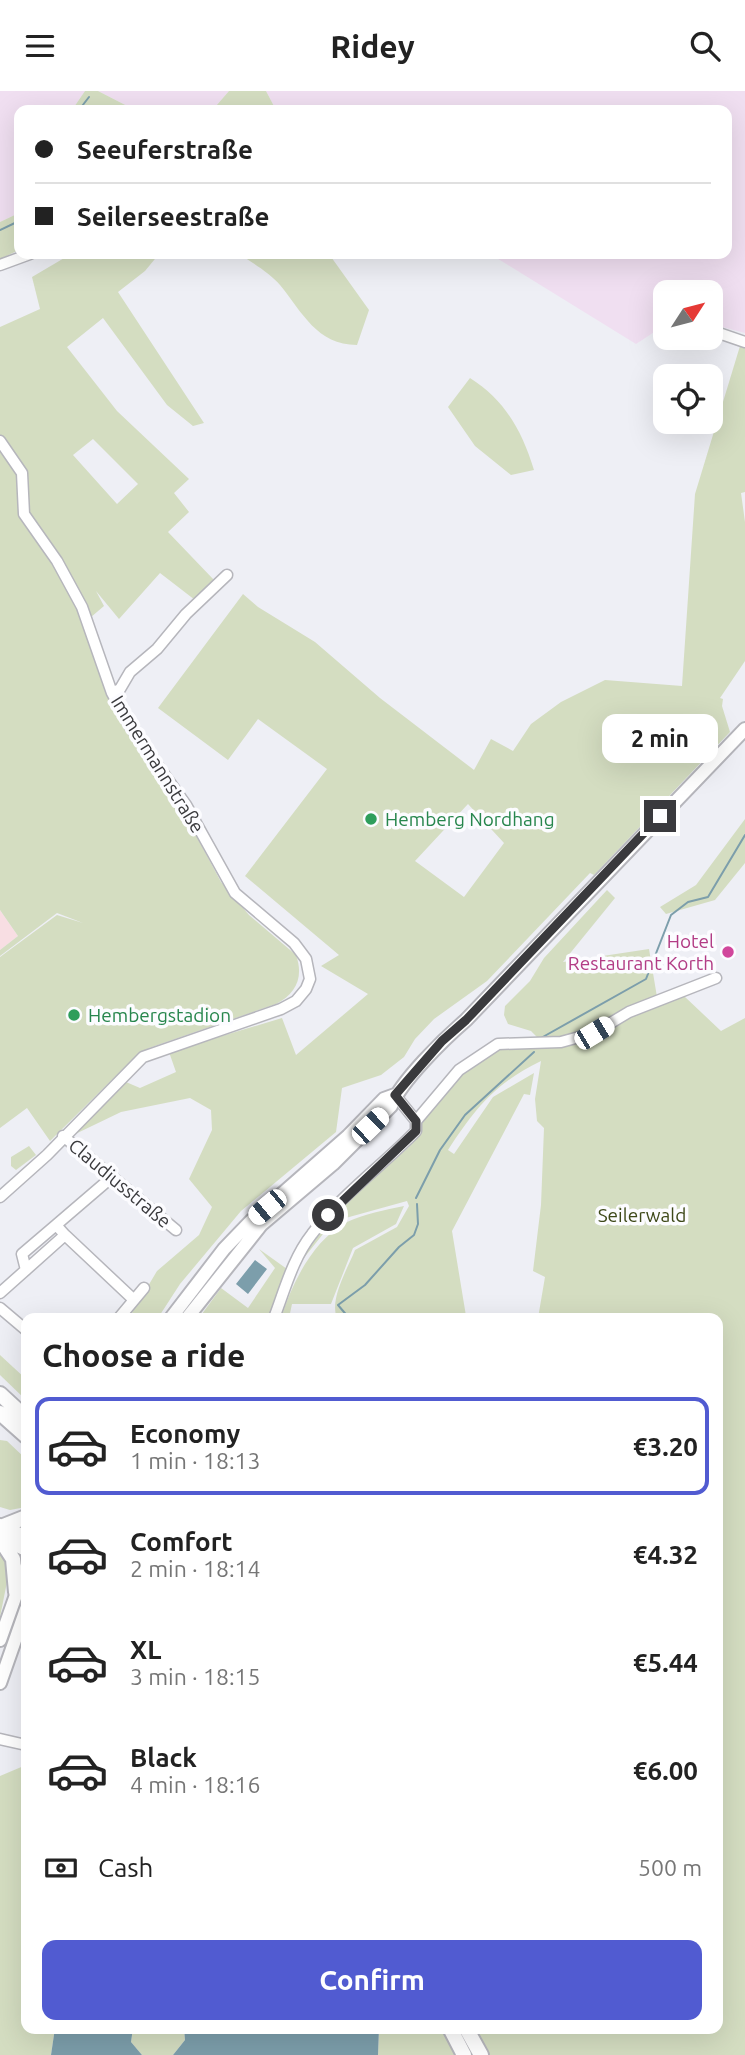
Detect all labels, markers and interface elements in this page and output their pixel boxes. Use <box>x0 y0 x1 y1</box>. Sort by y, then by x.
icon: menu <box>21 27 59 65</box>
icon: search <box>686 27 724 65</box>
text: Ridey <box>330 28 415 64</box>
text: Seeuferstraße <box>77 135 253 164</box>
text: Seilerseestraße <box>77 202 270 231</box>
north arrow <box>653 280 723 350</box>
map controls <box>653 280 723 434</box>
button: locate <box>653 364 723 434</box>
street label: Immermannstraße <box>107 691 209 837</box>
callout: 2 min <box>602 715 718 763</box>
text: 2 min <box>631 726 689 751</box>
route end <box>644 800 676 832</box>
place label: Hemberg Nordhang <box>385 808 555 830</box>
marker: Hemberg Nordhang <box>363 811 379 827</box>
place label: Hotel Restaurant Korth <box>568 930 714 974</box>
marker: Hotel Restaurant Korth <box>720 944 736 960</box>
place label: Hembergstadion <box>88 1004 231 1026</box>
marker: Hembergstadion <box>66 1007 82 1023</box>
car <box>571 1013 618 1053</box>
car <box>348 1104 393 1148</box>
street label: Claudiusstraße <box>64 1134 176 1232</box>
car <box>245 1185 290 1229</box>
route start <box>312 1199 344 1231</box>
park label: Seilerwald <box>598 1204 686 1226</box>
text: Choose a ride <box>42 1337 245 1373</box>
icon: car <box>46 1415 109 1478</box>
text: Economy <box>130 1419 240 1448</box>
text: €3.20 <box>633 1432 698 1461</box>
text: 1 min · 18:13 <box>130 1448 261 1473</box>
icon: car <box>46 1523 109 1586</box>
text: Comfort <box>130 1527 233 1556</box>
text: €4.32 <box>633 1540 698 1569</box>
text: 2 min · 18:14 <box>130 1556 261 1581</box>
icon: car <box>46 1631 109 1694</box>
text: XL <box>130 1635 161 1664</box>
text: €5.44 <box>633 1648 698 1677</box>
text: 3 min · 18:15 <box>130 1664 261 1689</box>
icon: car <box>46 1739 109 1802</box>
text: Black <box>130 1743 197 1772</box>
text: €6.00 <box>633 1756 698 1785</box>
text: 4 min · 18:16 <box>130 1772 261 1797</box>
icon: cash <box>42 1849 80 1887</box>
text: Cash <box>98 1853 153 1882</box>
text: 500 m <box>638 1855 702 1880</box>
button: Confirm <box>42 1940 702 2020</box>

